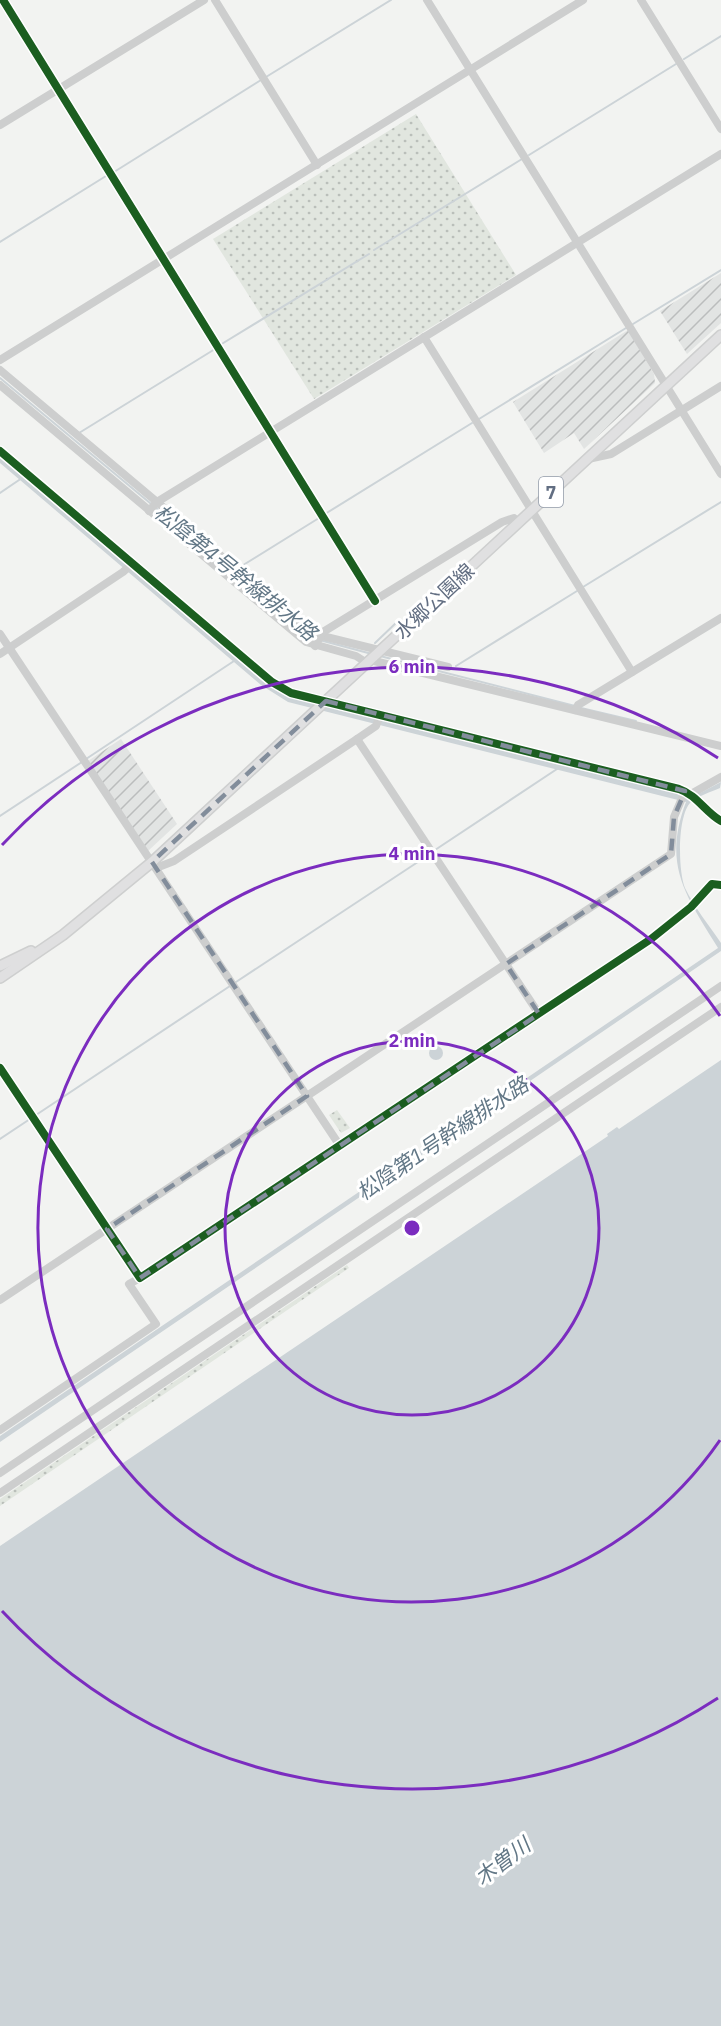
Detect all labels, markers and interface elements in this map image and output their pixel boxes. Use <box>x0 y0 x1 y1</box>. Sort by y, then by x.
road number: 7 <box>539 477 563 507</box>
water label: 松陰第4号幹線排水路 <box>149 498 325 648</box>
street label: 水郷公園線 <box>388 557 480 645</box>
text: 6 min <box>388 655 436 678</box>
text: 4 min <box>388 842 436 865</box>
text: 2 min <box>388 1029 436 1052</box>
water label: 松陰第1号幹線排水路 <box>351 1069 535 1206</box>
centre of rings <box>402 1218 422 1238</box>
water label: 木曽川 <box>468 1830 537 1891</box>

